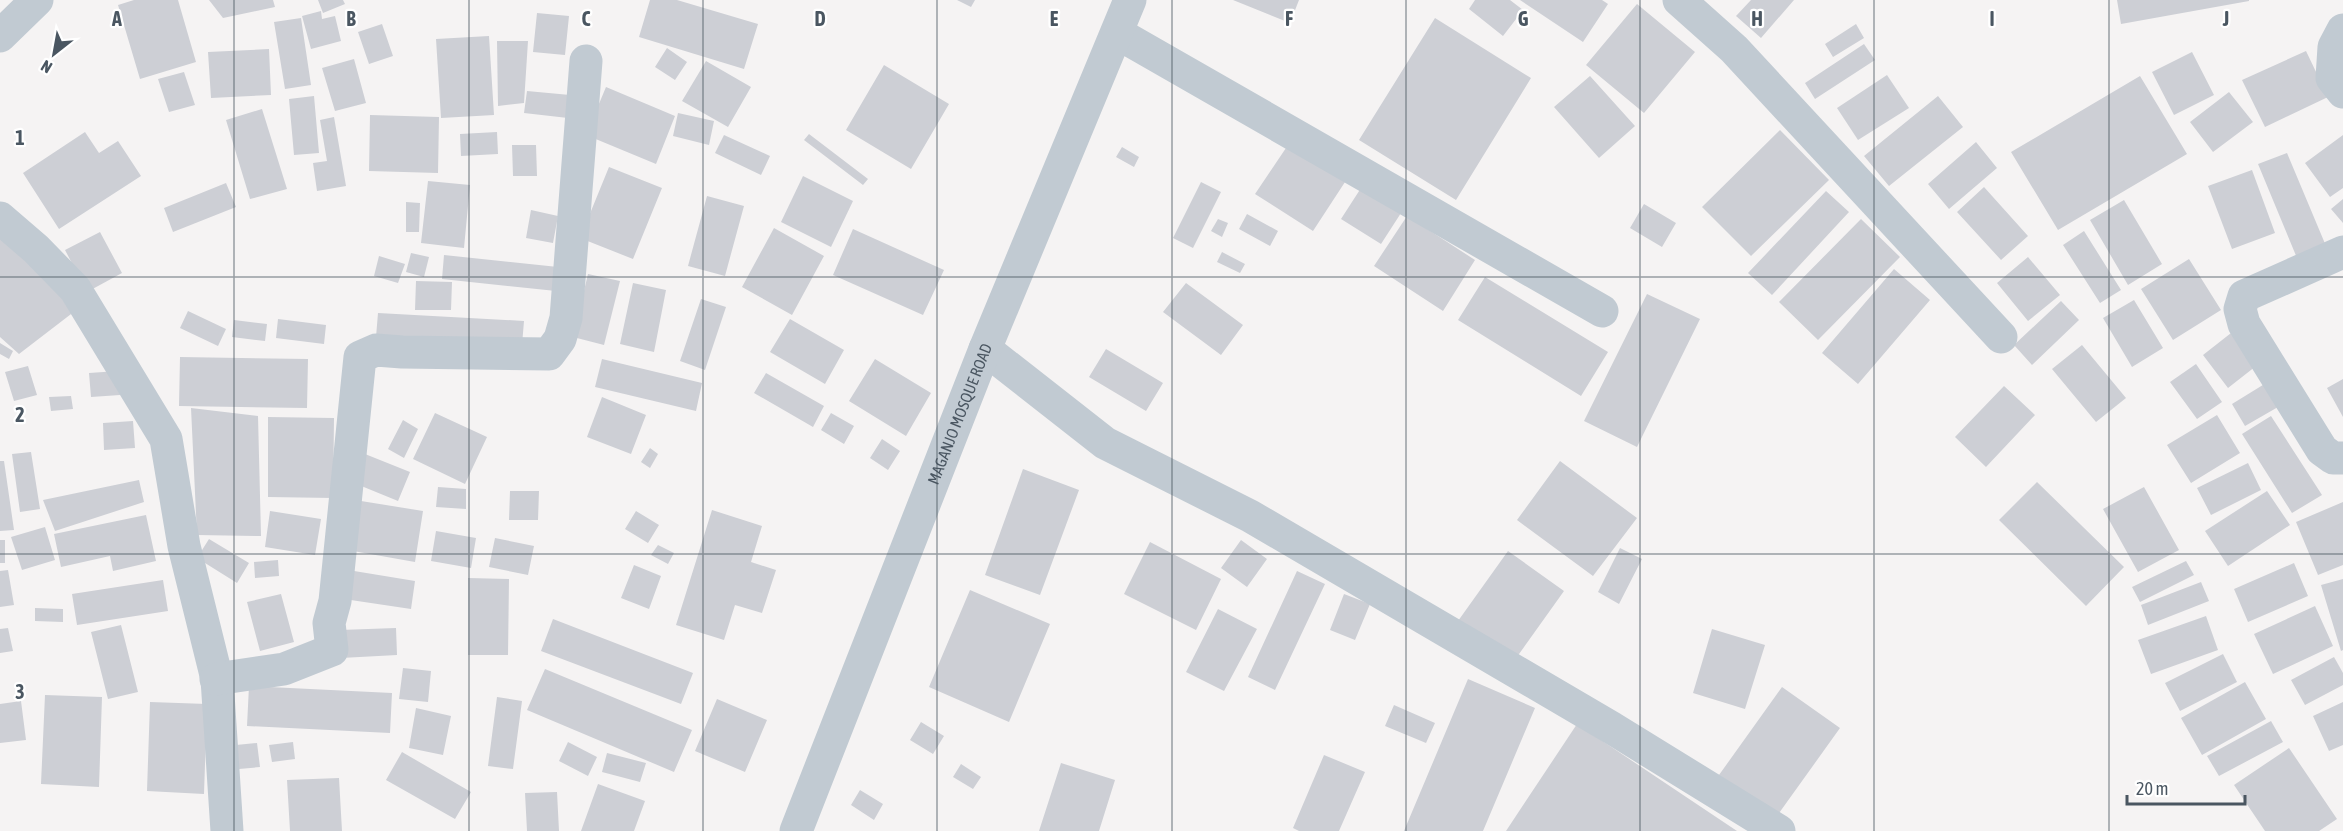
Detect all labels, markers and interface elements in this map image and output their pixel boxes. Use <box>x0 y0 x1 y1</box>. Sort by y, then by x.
text: A <box>111 7 122 30</box>
text: B <box>346 7 356 30</box>
text: C <box>582 7 591 30</box>
text: D <box>814 7 826 30</box>
text: E <box>1050 7 1059 30</box>
text: F <box>1285 7 1293 30</box>
text: G <box>1518 7 1529 30</box>
text: H <box>1751 7 1763 30</box>
text: I <box>1989 7 1995 30</box>
text: J <box>2222 7 2229 30</box>
north arrow <box>24 24 84 84</box>
text: N <box>38 57 55 77</box>
text: 1 <box>15 126 25 149</box>
street label: MAGANJO MOSQUE ROAD <box>924 341 995 487</box>
text: 2 <box>15 403 25 426</box>
text: 3 <box>15 680 25 703</box>
scale bar <box>2127 768 2246 806</box>
text: 20 m <box>2136 778 2168 799</box>

